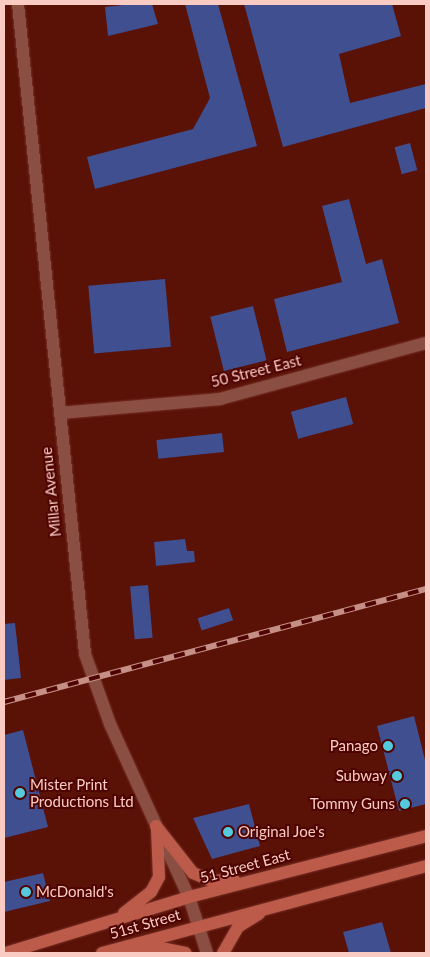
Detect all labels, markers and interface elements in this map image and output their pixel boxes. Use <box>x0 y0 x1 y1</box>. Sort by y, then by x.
street label: 50 Street East <box>209 351 303 391</box>
street label: Millar Avenue <box>37 446 65 538</box>
place label: Panago <box>330 737 378 755</box>
marker: Panago <box>382 740 394 752</box>
place label: Subway <box>336 767 387 785</box>
marker: Subway <box>391 770 403 782</box>
place label: Mister Print Productions Ltd <box>30 775 134 810</box>
marker: Mister Print Productions Ltd <box>14 787 26 799</box>
place label: Tommy Guns <box>309 795 395 813</box>
marker: Tommy Guns <box>399 798 411 810</box>
place label: Original Joe's <box>238 823 325 841</box>
marker: Original Joe's <box>222 826 234 838</box>
street label: 51 Street East <box>198 845 292 887</box>
place label: McDonald's <box>36 883 114 901</box>
marker: McDonald's <box>20 886 32 898</box>
street label: 51st Street <box>108 905 182 943</box>

